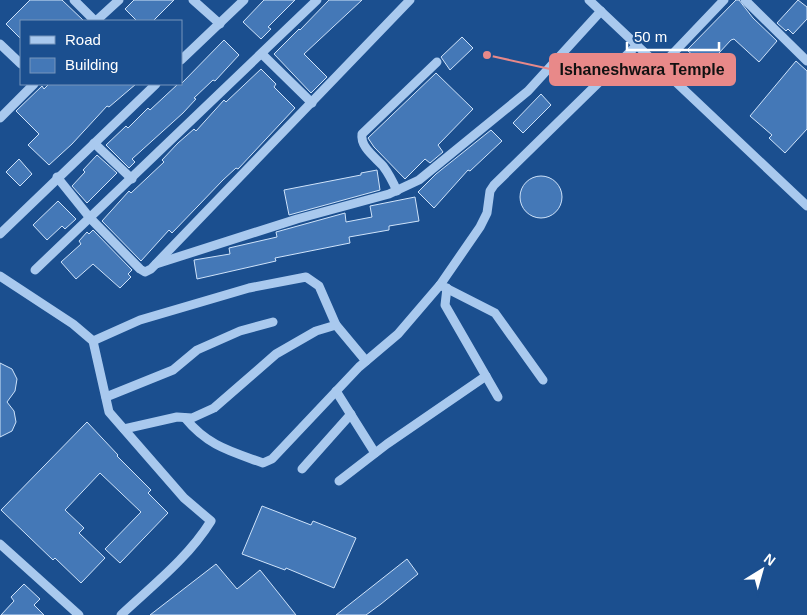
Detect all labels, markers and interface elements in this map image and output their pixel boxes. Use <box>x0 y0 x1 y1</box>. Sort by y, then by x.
legend <box>20 20 182 85</box>
scale bar <box>627 20 720 52</box>
text: 50 m <box>634 28 667 45</box>
text: Road <box>65 31 101 48</box>
callout: Ishaneshwara Temple <box>550 54 735 85</box>
text: Building <box>65 56 118 73</box>
text: Ishaneshwara Temple <box>559 61 725 78</box>
north arrow <box>737 545 787 595</box>
text: N <box>761 550 779 569</box>

